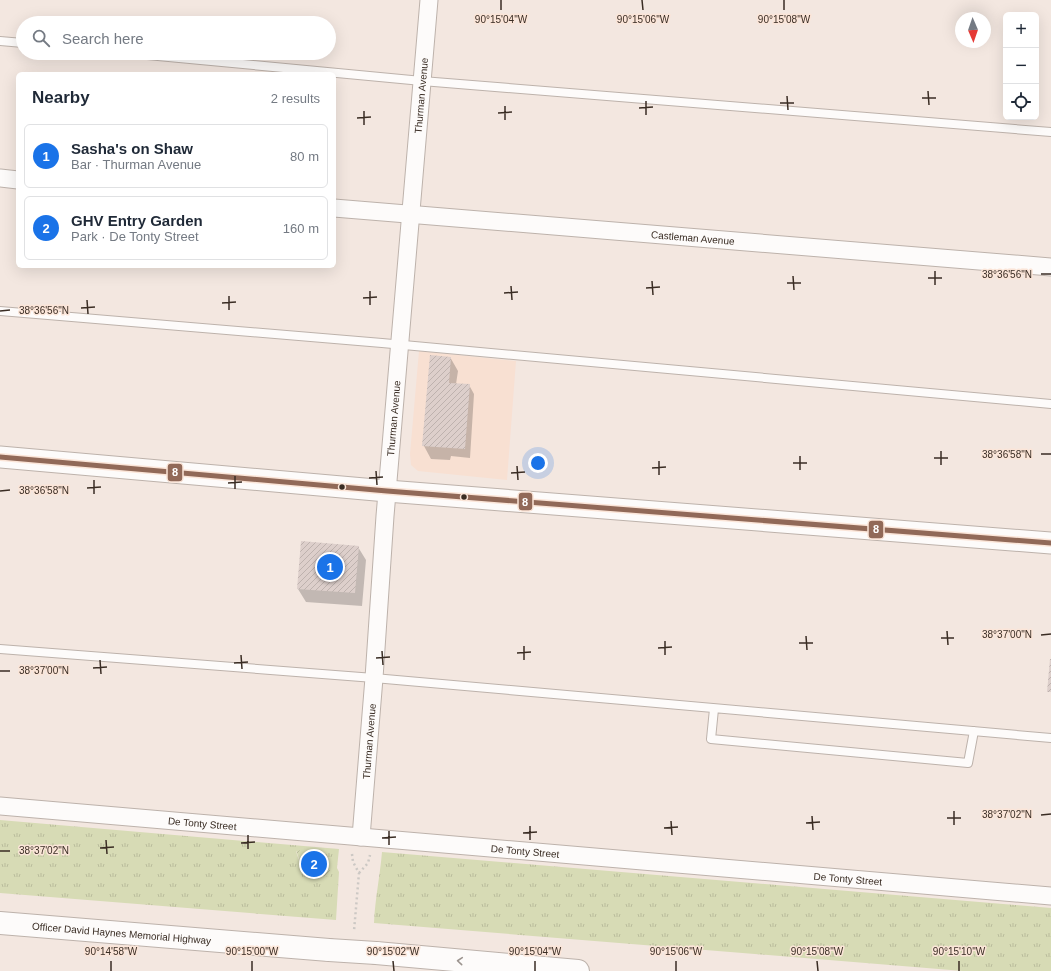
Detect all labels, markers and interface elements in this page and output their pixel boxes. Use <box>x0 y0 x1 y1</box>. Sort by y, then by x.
north arrow <box>955 12 991 48</box>
map controls <box>1003 12 1039 120</box>
button: + <box>1003 12 1039 48</box>
text: 90°15'04"W <box>475 14 528 25</box>
text: 90°15'06"W <box>617 14 670 25</box>
text: 90°15'08"W <box>758 14 811 25</box>
search box <box>16 16 336 60</box>
icon: search <box>30 27 52 49</box>
text: Search here <box>62 30 144 47</box>
button: − <box>1003 48 1039 84</box>
street label: Thurman Avenue <box>413 57 430 134</box>
button: locate <box>1003 84 1039 120</box>
text: Nearby <box>32 88 90 107</box>
text: 2 results <box>271 91 320 106</box>
text: Sasha's on Shaw <box>71 140 193 157</box>
text: 1 <box>42 149 50 164</box>
text: 80 m <box>290 149 319 164</box>
text: Bar · Thurman Avenue <box>71 157 201 172</box>
text: GHV Entry Garden <box>71 212 203 229</box>
text: 2 <box>42 221 50 236</box>
text: 160 m <box>283 221 319 236</box>
text: Park · De Tonty Street <box>71 229 199 244</box>
street label: Castleman Avenue <box>651 229 735 247</box>
text: 38°36'56"N <box>982 269 1032 280</box>
text: 38°36'56"N <box>19 305 69 316</box>
street label: Thurman Avenue <box>385 380 403 457</box>
text: 38°36'58"N <box>982 449 1032 460</box>
your location <box>528 453 548 473</box>
line badge: 8 <box>167 463 183 482</box>
text: 8 <box>172 466 178 478</box>
unlabelled marker <box>337 482 347 492</box>
text: 38°36'58"N <box>19 485 69 496</box>
unlabelled marker <box>459 492 469 502</box>
line badge: 8 <box>518 492 533 511</box>
text: 8 <box>522 496 528 508</box>
line badge: 8 <box>868 520 884 539</box>
text: 8 <box>873 523 879 535</box>
pin: 1 <box>317 552 343 582</box>
text: 38°37'00"N <box>982 629 1032 640</box>
text: 38°37'00"N <box>19 665 69 676</box>
street label: Thurman Avenue <box>361 703 378 780</box>
text: 38°37'02"N <box>982 809 1032 820</box>
street label: De Tonty Street <box>167 815 237 832</box>
street label: De Tonty Street <box>490 843 560 860</box>
text: 38°37'02"N <box>19 845 69 856</box>
pin: 2 <box>301 849 327 879</box>
street label: De Tonty Street <box>813 871 883 888</box>
street label: Officer David Haynes Memorial Highway <box>32 921 211 946</box>
text: 90°14'58"W <box>85 946 138 957</box>
text: 90°15'00"W <box>226 946 279 957</box>
text: 90°15'02"W <box>367 946 420 957</box>
text: 90°15'04"W <box>509 946 562 957</box>
text: 90°15'06"W <box>650 946 703 957</box>
text: 90°15'08"W <box>791 946 844 957</box>
text: 90°15'10"W <box>933 946 986 957</box>
one-way arrow <box>457 956 463 965</box>

